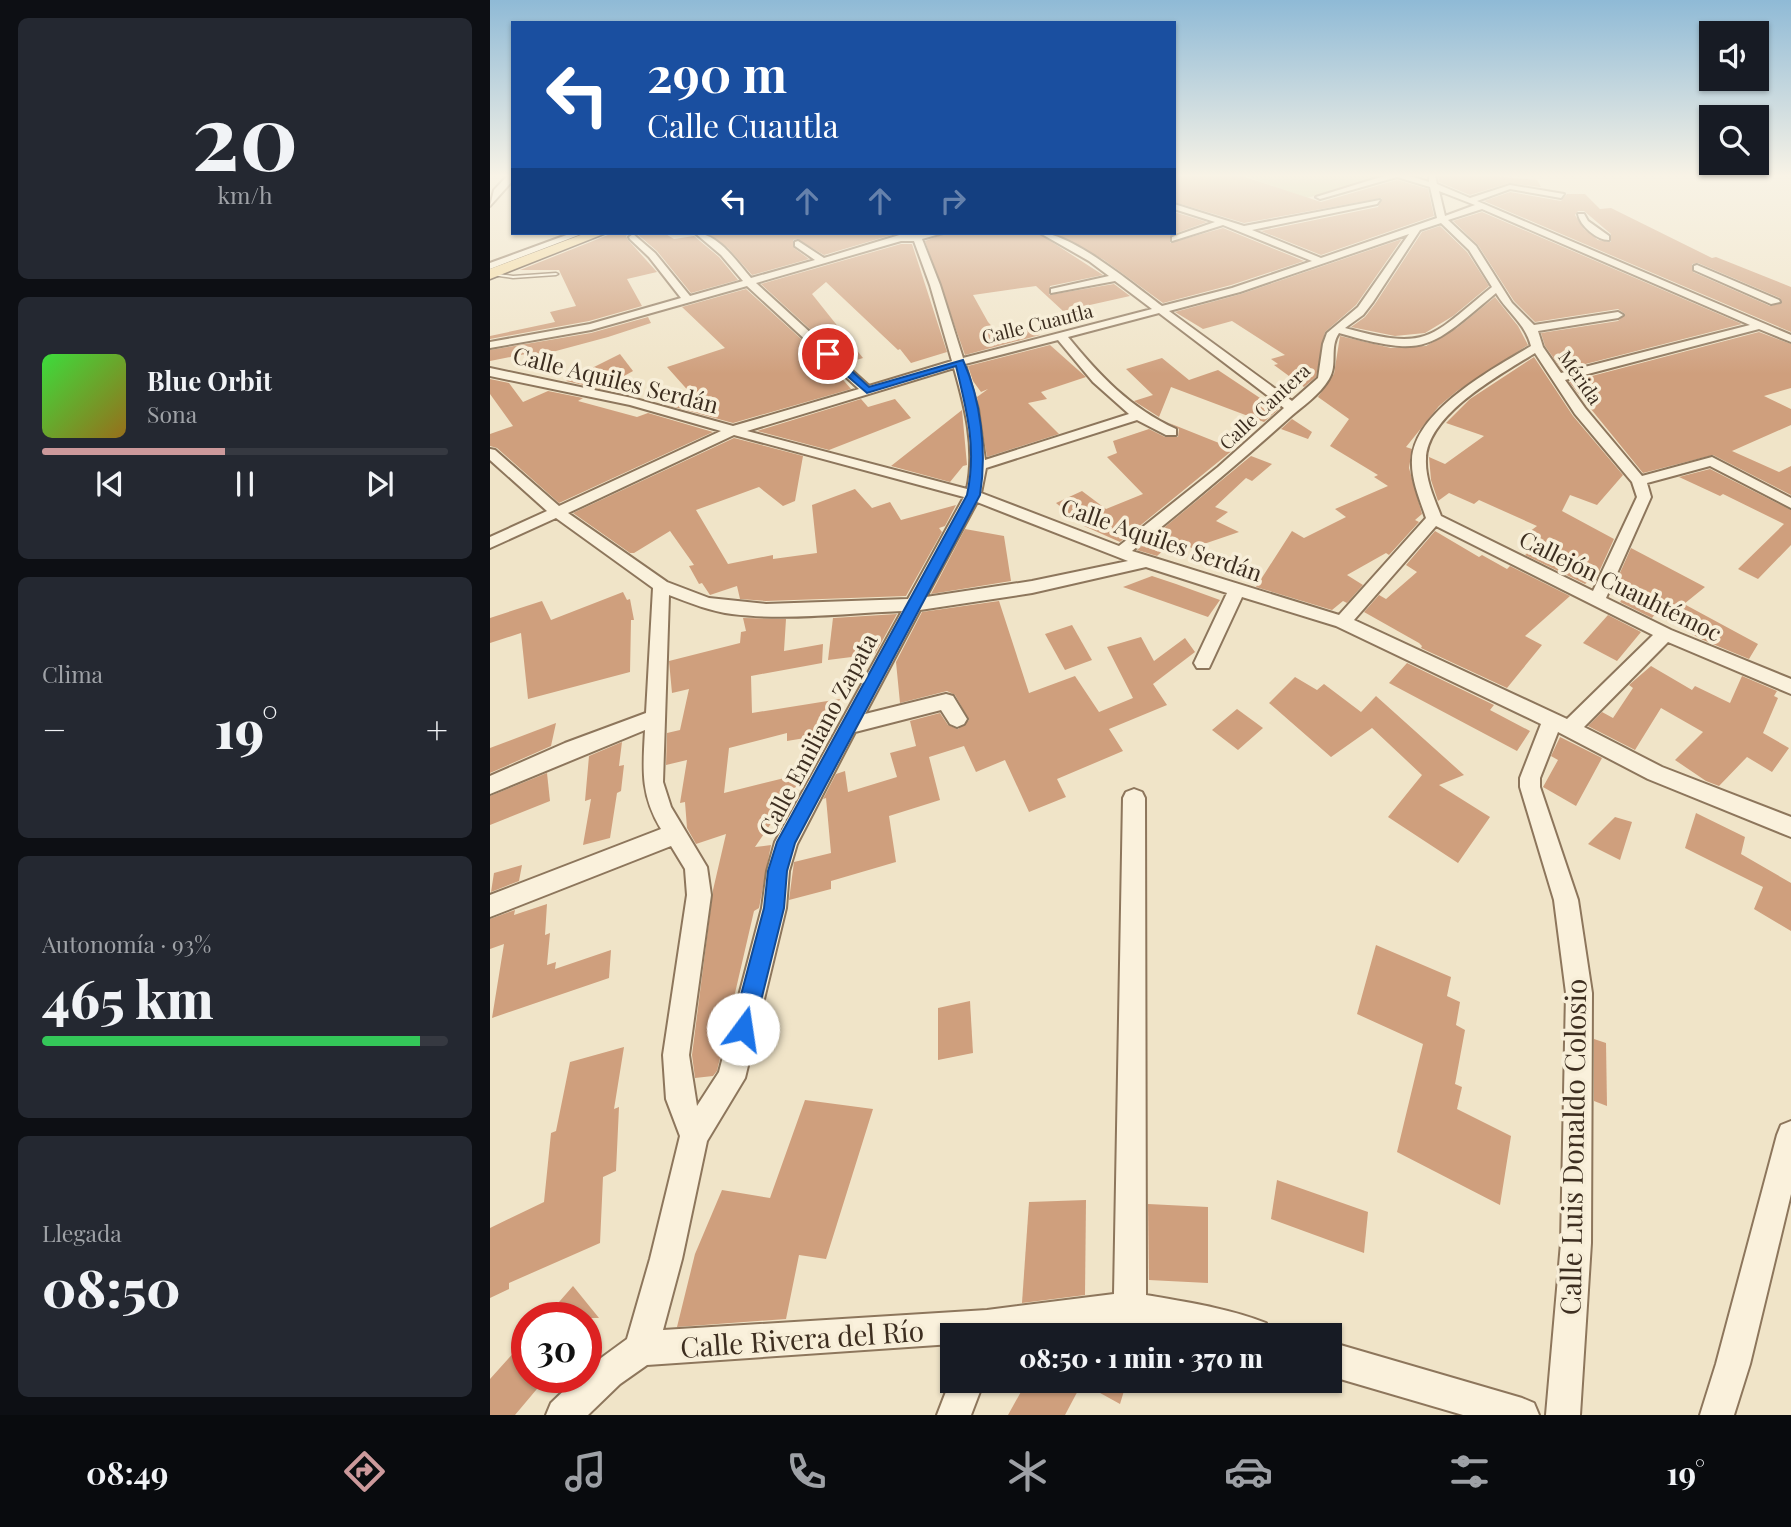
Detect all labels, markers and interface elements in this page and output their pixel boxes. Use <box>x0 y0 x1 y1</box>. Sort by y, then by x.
map controls <box>1699 21 1769 175</box>
button: sound <box>1699 21 1769 91</box>
text: 290 m <box>647 40 787 105</box>
icon: left <box>532 49 623 140</box>
text: 20 <box>192 73 298 194</box>
text: Calle Cuautla <box>647 103 839 146</box>
button: search <box>1699 105 1769 175</box>
text: km/h <box>217 179 273 210</box>
icon: left <box>715 182 753 220</box>
icon: ahead <box>788 182 826 220</box>
icon: ahead <box>861 182 899 220</box>
icon: right <box>934 182 972 220</box>
street label: Calle Cuautla <box>979 296 1096 349</box>
pin <box>798 324 858 384</box>
icon: arrive <box>809 335 847 373</box>
street label: Calle Aquiles Serdán <box>510 338 722 420</box>
street label: Mérida <box>1553 345 1609 410</box>
street label: Calle Cantera <box>1213 357 1316 455</box>
text: Blue Orbit <box>147 363 272 398</box>
text: Sona <box>147 398 197 429</box>
icon: previous <box>91 465 129 503</box>
icon: pause <box>226 465 264 503</box>
icon: next <box>361 465 399 503</box>
street label: Calle Aquiles Serdán <box>1057 490 1267 588</box>
street label: Callejón Cuauhtémoc <box>1515 523 1727 647</box>
street label: Calle Emiliano Zapata <box>750 627 884 841</box>
text: Clima <box>42 658 103 689</box>
text: 19° <box>215 693 278 762</box>
text: − <box>42 703 67 754</box>
text: + <box>426 703 448 754</box>
text: Autonomía · 93% <box>42 928 211 959</box>
text: 465 km <box>42 963 214 1032</box>
street label: Calle Luis Donaldo Colosio <box>1551 978 1593 1316</box>
position arrow <box>706 992 780 1066</box>
text: Llegada <box>42 1217 122 1248</box>
text: 08:50 <box>42 1252 181 1321</box>
speed limit sign: 30 <box>511 1302 602 1393</box>
street label: Calle Rivera del Río <box>679 1311 925 1365</box>
text: 08:50 · 1 min · 370 m <box>1019 1340 1263 1375</box>
icon: directions <box>340 1447 389 1496</box>
icon: music <box>561 1447 610 1496</box>
icon: phone <box>782 1447 831 1496</box>
icon: climate <box>1003 1447 1052 1496</box>
icon: car <box>1224 1447 1273 1496</box>
icon: filters <box>1445 1447 1494 1496</box>
text: 08:49 <box>86 1450 168 1493</box>
text: 19° <box>1666 1450 1705 1493</box>

